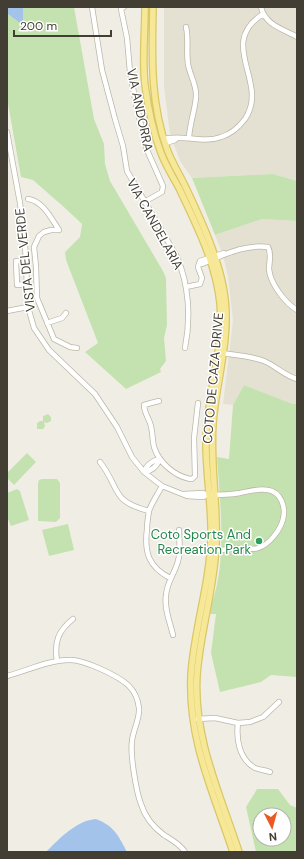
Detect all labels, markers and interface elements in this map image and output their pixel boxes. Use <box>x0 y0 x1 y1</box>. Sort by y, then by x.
scale bar <box>14 12 111 38</box>
text: 200 m <box>20 18 57 34</box>
street label: VIA ANDORRA <box>123 67 157 153</box>
street label: VIA CANDELARIA <box>123 175 187 273</box>
street label: VISTA DEL VERDE <box>11 207 39 313</box>
street label: COTO DE CAZA DRIVE <box>199 312 227 444</box>
place label: Coto Sports And Recreation Park <box>151 526 251 558</box>
marker: Coto Sports And Recreation Park <box>254 536 264 546</box>
north arrow <box>252 807 292 847</box>
text: N <box>268 830 278 844</box>

